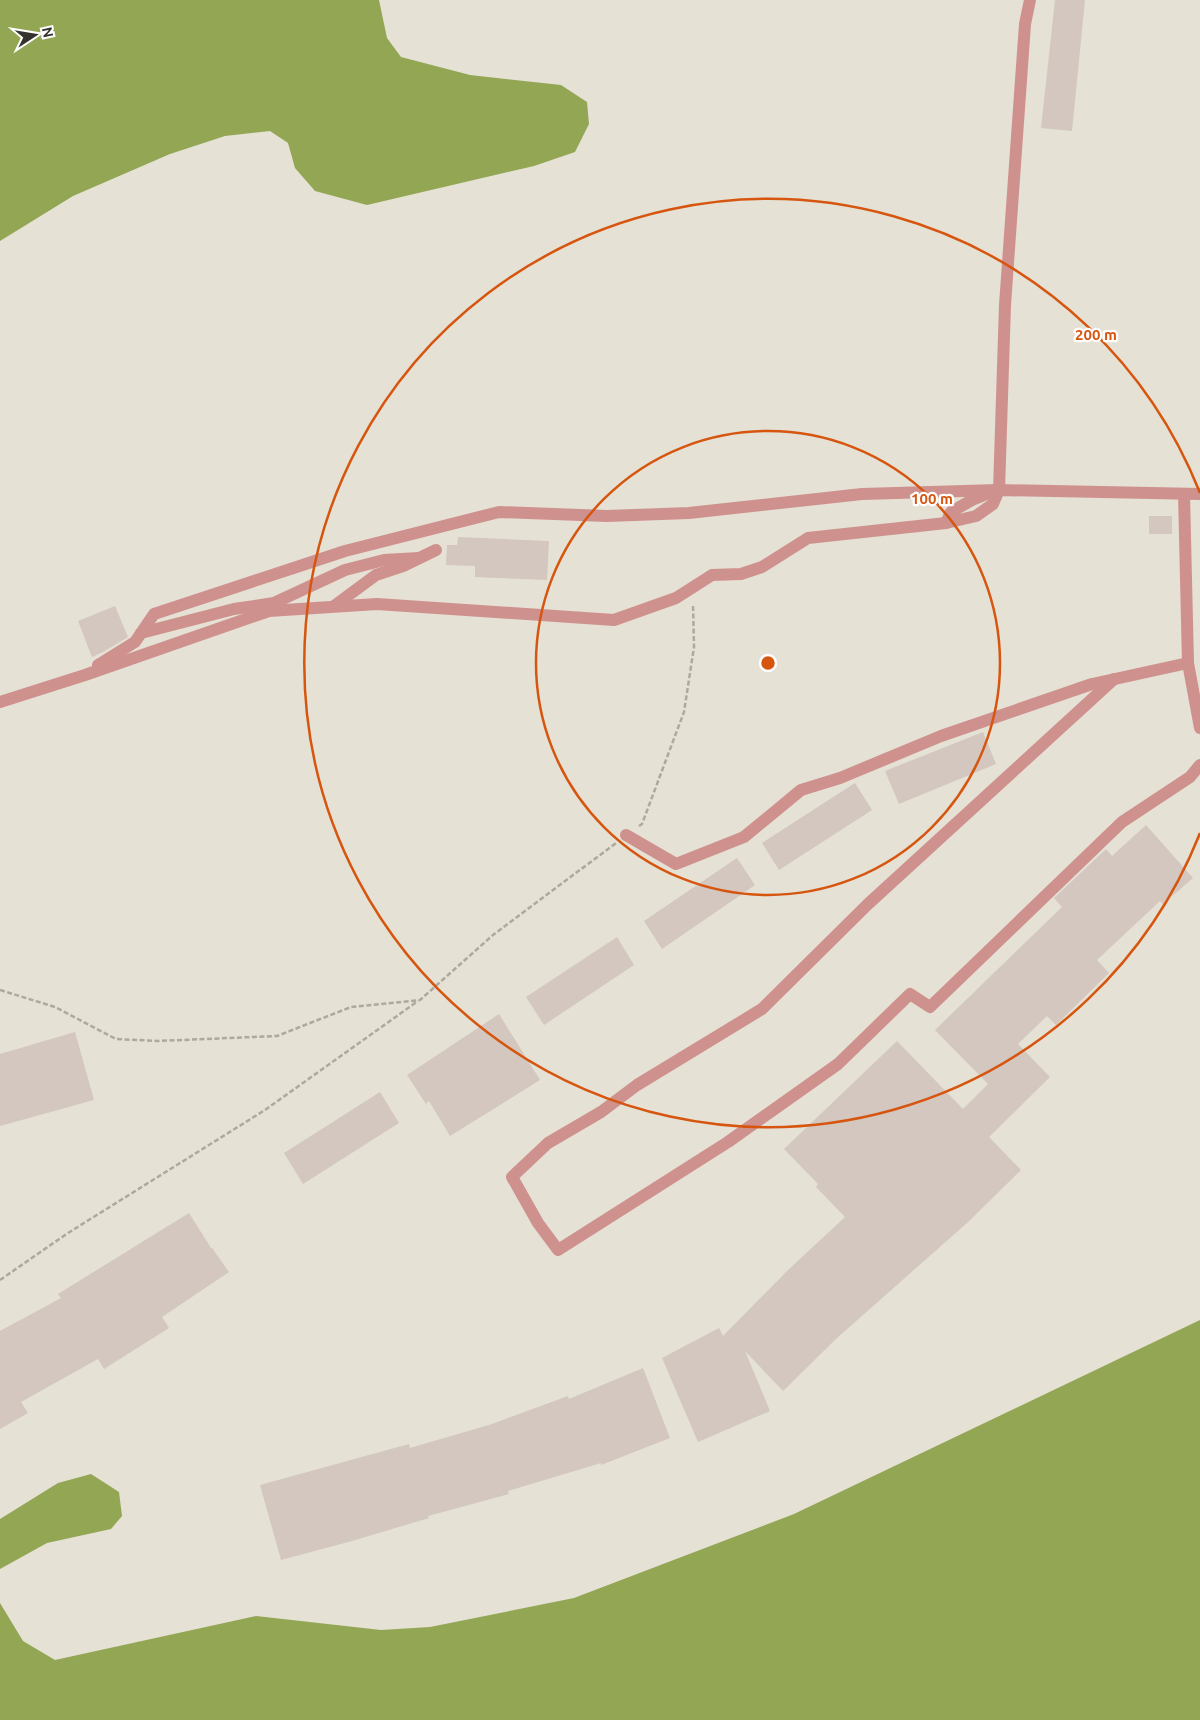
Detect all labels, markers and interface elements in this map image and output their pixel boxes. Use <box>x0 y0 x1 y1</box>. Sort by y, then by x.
north arrow <box>10 10 60 60</box>
text: N <box>39 26 57 39</box>
text: 200 m <box>1075 326 1117 343</box>
text: 100 m <box>911 490 953 507</box>
centre of rings <box>759 654 777 672</box>

